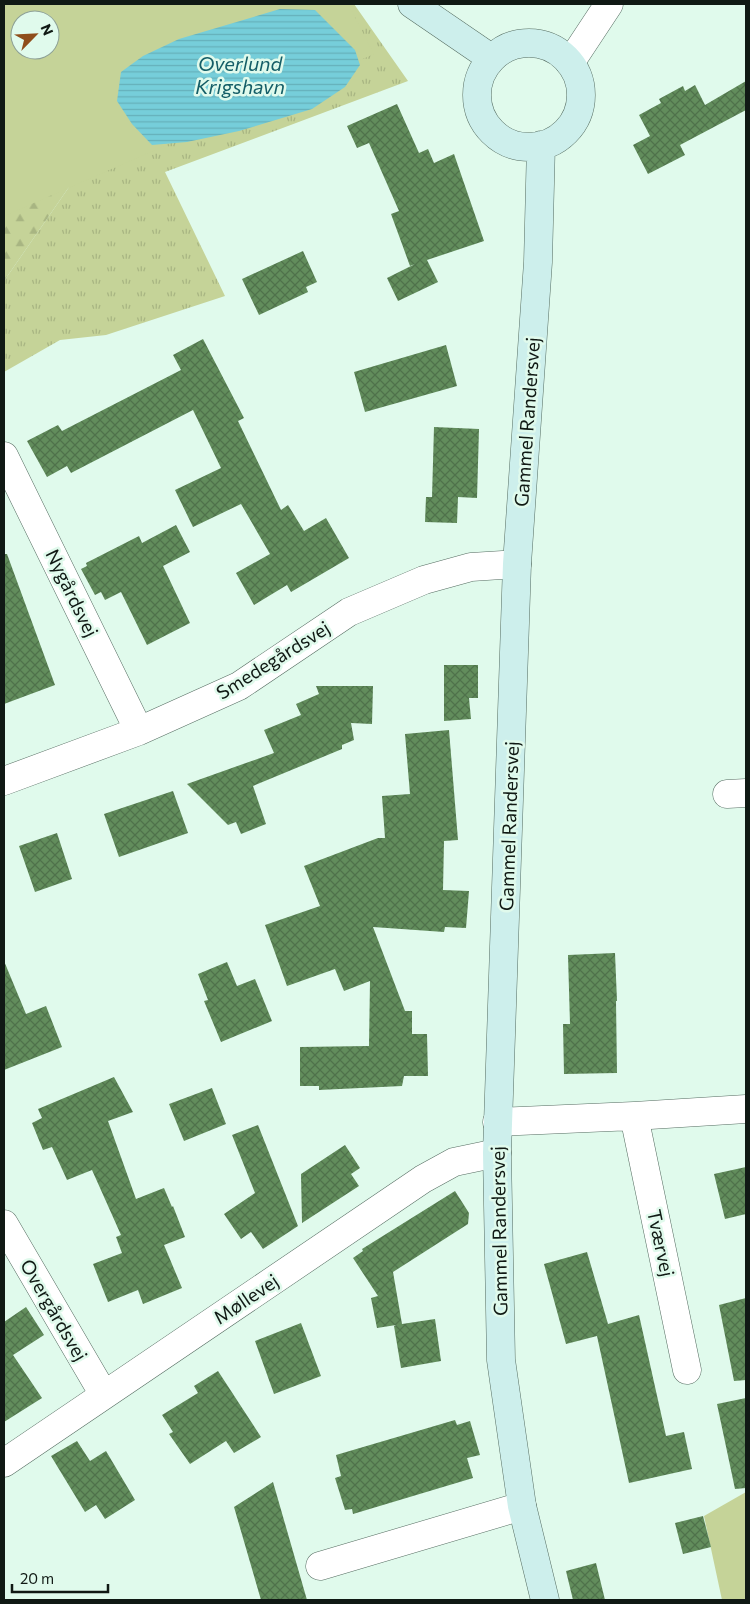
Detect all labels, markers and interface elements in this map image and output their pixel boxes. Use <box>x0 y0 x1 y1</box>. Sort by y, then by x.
north arrow <box>10 10 60 60</box>
text: N <box>37 21 57 38</box>
water label: Overlund Krigshavn <box>195 51 285 98</box>
street label: Gammel Randersvej <box>509 336 544 508</box>
street label: Nygårdsvej <box>41 545 104 640</box>
street label: Smedegårdsvej <box>212 615 334 704</box>
street label: Gammel Randersvej <box>494 741 523 911</box>
street label: Gammel Randersvej <box>486 1146 511 1316</box>
street label: Tværvej <box>643 1207 680 1278</box>
street label: Overgårdsvej <box>16 1255 93 1365</box>
street label: Møllevej <box>209 1269 282 1329</box>
scale bar <box>12 1562 109 1594</box>
text: 20 m <box>20 1569 54 1587</box>

